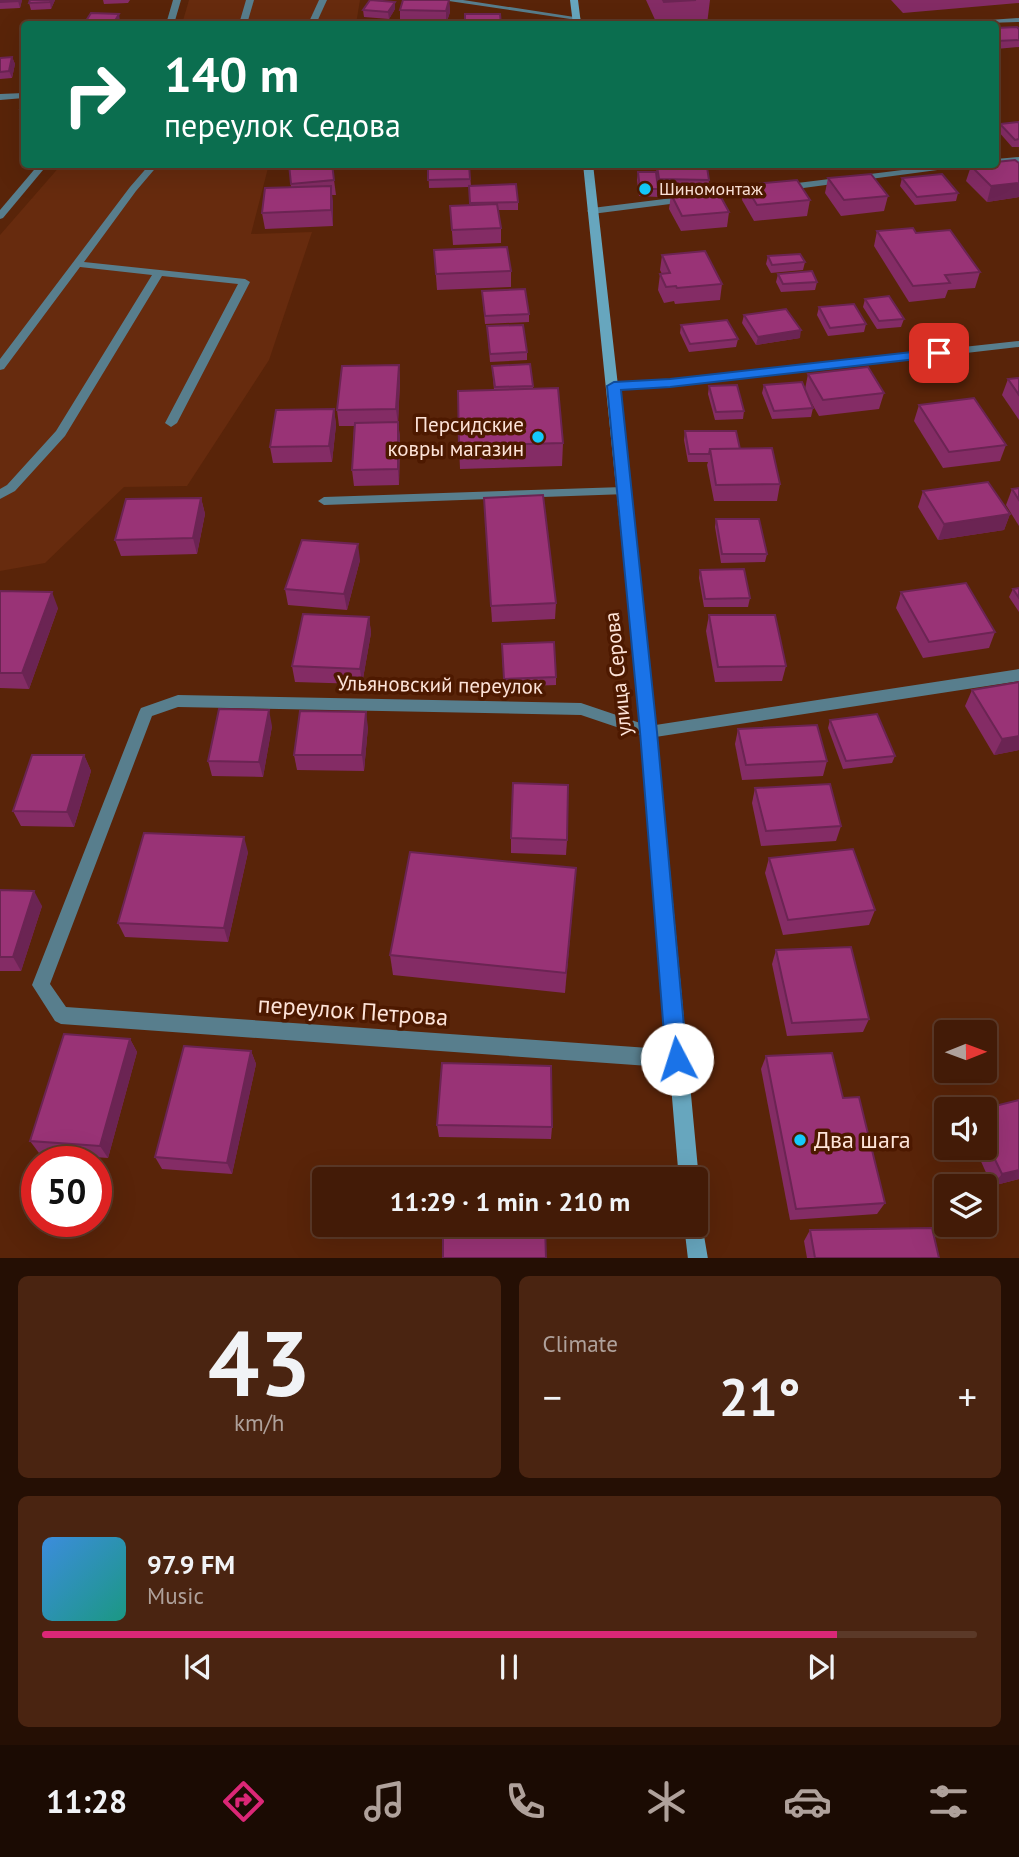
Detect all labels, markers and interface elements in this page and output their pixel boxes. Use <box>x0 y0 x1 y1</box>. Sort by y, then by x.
text: 140 m <box>164 42 299 106</box>
icon: right <box>49 49 140 140</box>
text: переулок Седова <box>164 104 401 146</box>
place label: Шиномонтаж <box>659 177 763 200</box>
marker: Шиномонтаж <box>637 181 653 197</box>
pin <box>909 323 969 383</box>
icon: arrive <box>920 334 958 372</box>
place label: Персидские ковры магазин <box>387 411 524 462</box>
marker: Персидские ковры магазин <box>530 429 546 445</box>
street label: улица Серова <box>598 611 637 737</box>
street label: Ульяновский переулок <box>337 669 543 700</box>
street label: переулок Петрова <box>257 988 449 1033</box>
north arrow <box>934 1020 998 1083</box>
map controls <box>934 1020 997 1237</box>
position arrow <box>640 1022 714 1096</box>
button: sound <box>934 1097 997 1160</box>
place label: Два шага <box>814 1124 911 1155</box>
marker: Два шага <box>792 1132 808 1148</box>
speed limit sign: 50 <box>21 1146 112 1237</box>
button: layers <box>934 1174 997 1237</box>
text: 11:29 · 1 min · 210 m <box>390 1185 630 1218</box>
text: 43 <box>208 1303 311 1421</box>
text: Climate <box>543 1329 618 1358</box>
text: 21° <box>719 1363 801 1430</box>
text: − <box>543 1372 562 1421</box>
text: + <box>958 1372 977 1421</box>
text: km/h <box>234 1408 284 1437</box>
text: 97.9 FM <box>147 1548 235 1581</box>
text: Music <box>147 1581 204 1610</box>
icon: previous <box>179 1648 217 1686</box>
icon: pause <box>490 1648 528 1686</box>
icon: next <box>802 1648 840 1686</box>
icon: directions <box>219 1777 268 1826</box>
icon: music <box>360 1777 409 1826</box>
icon: phone <box>501 1777 550 1826</box>
icon: climate <box>642 1777 691 1826</box>
icon: car <box>783 1777 832 1826</box>
icon: filters <box>924 1777 973 1826</box>
text: 11:28 <box>46 1780 127 1822</box>

